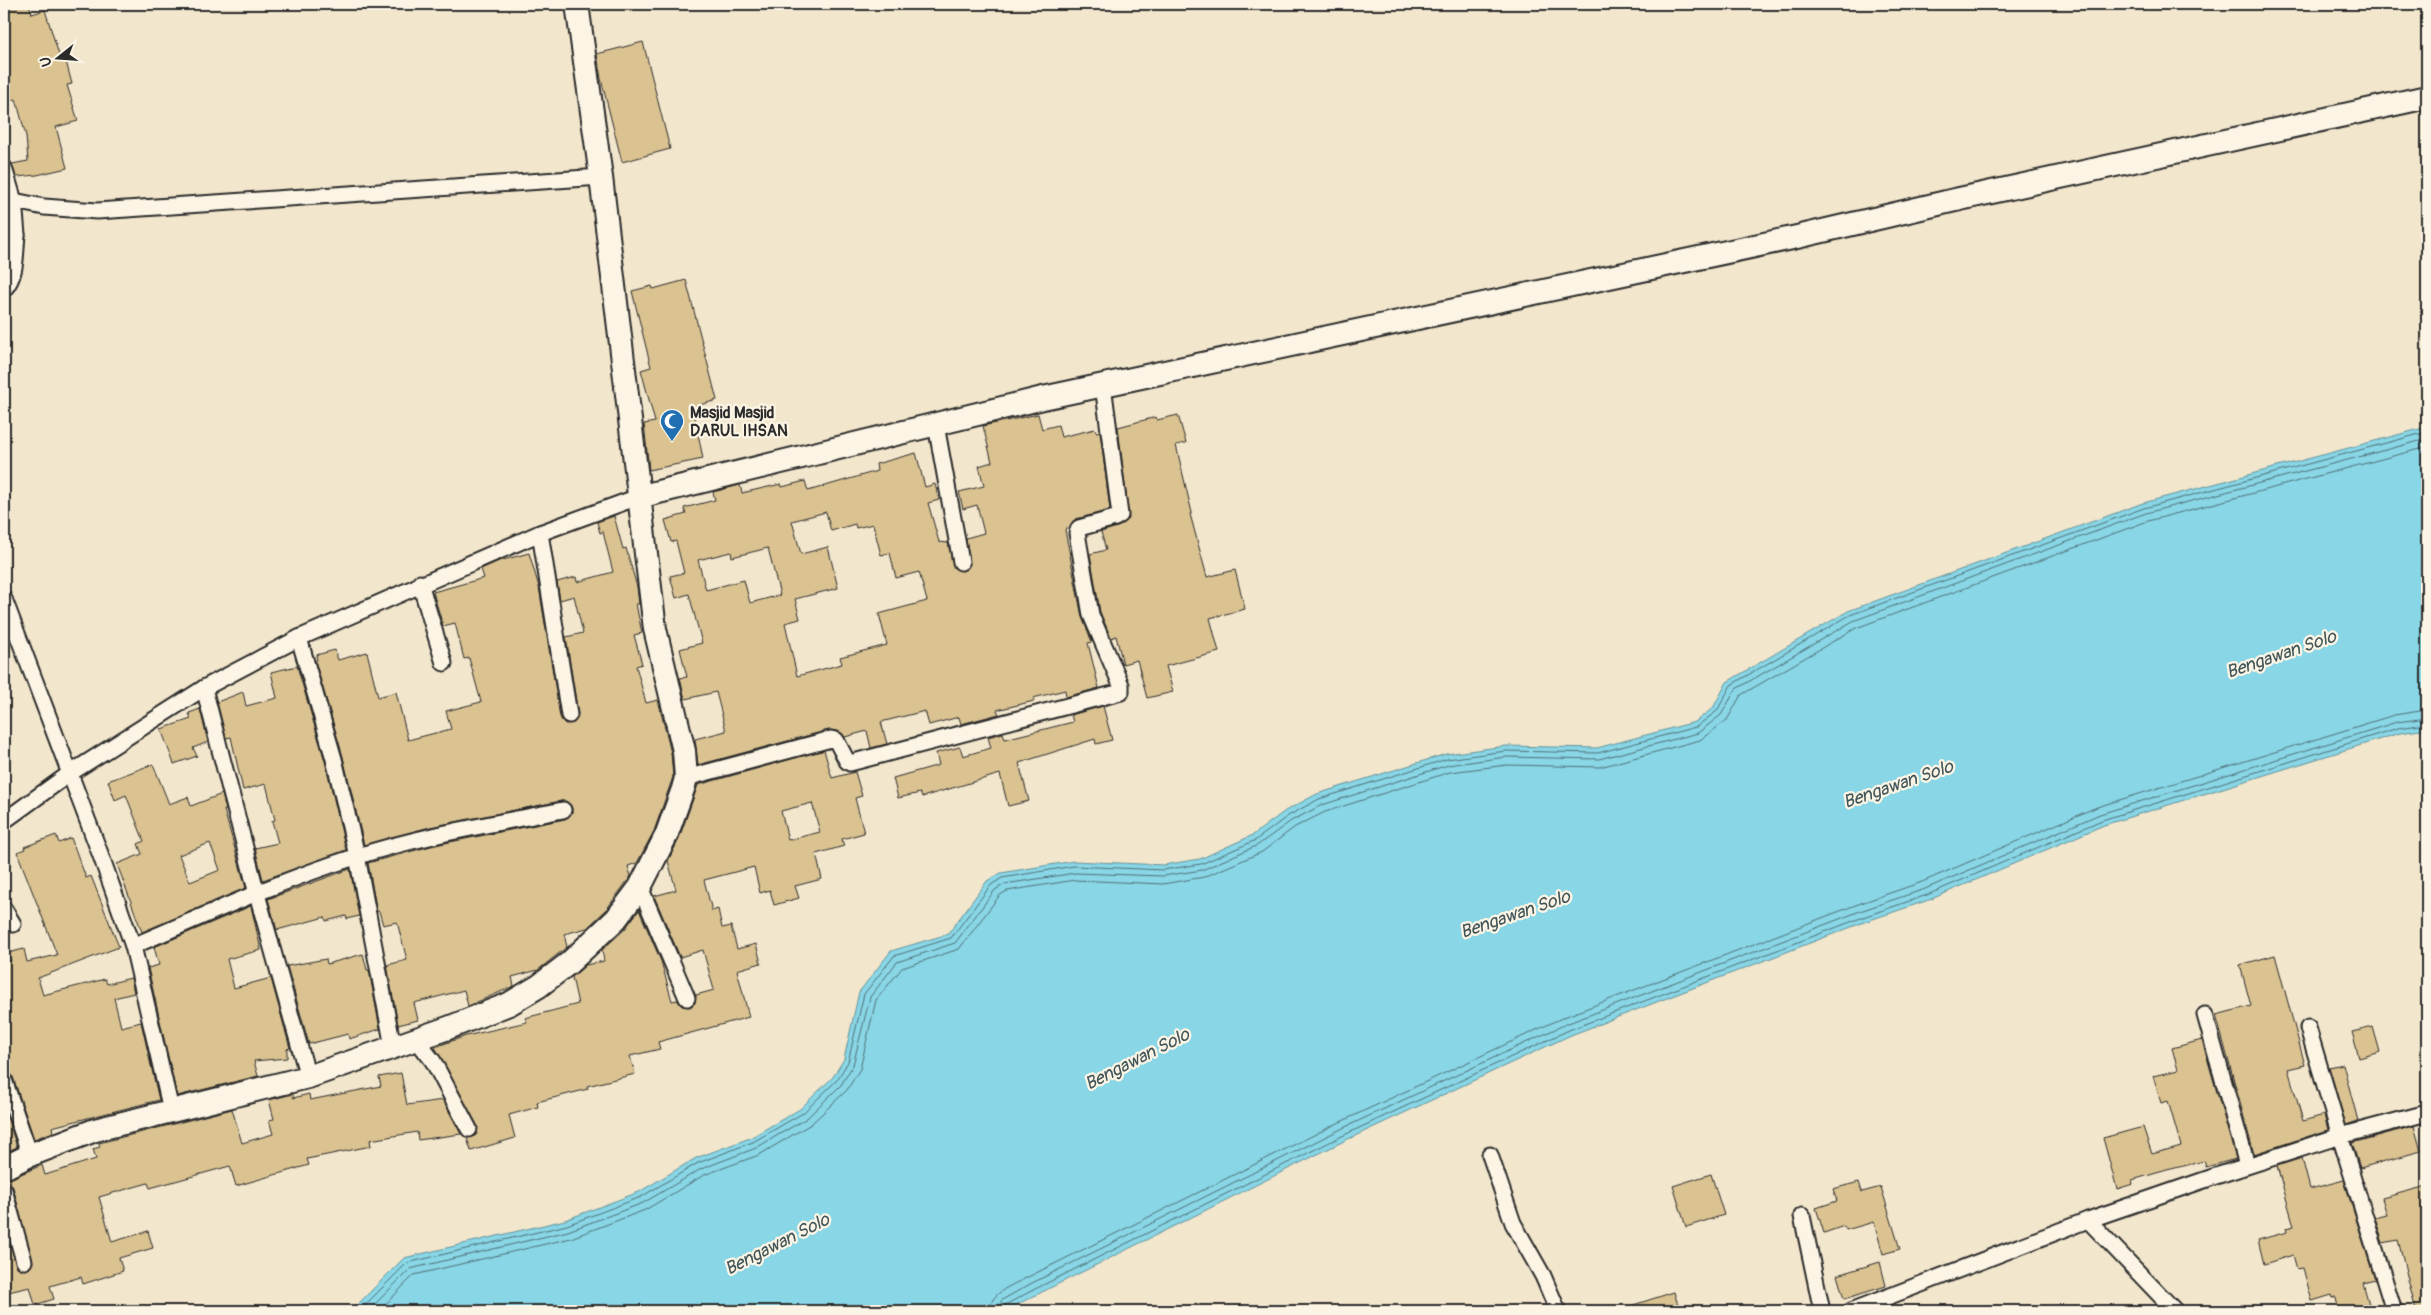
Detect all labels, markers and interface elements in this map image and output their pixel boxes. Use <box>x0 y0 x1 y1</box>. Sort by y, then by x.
north arrow <box>32 32 82 82</box>
text: U <box>37 55 56 69</box>
place label: Masjid Masjid DARUL IHSAN <box>690 403 788 441</box>
mosque icon: Masjid Masjid DARUL IHSAN <box>659 408 685 442</box>
water label: Bengawan Solo <box>2223 625 2340 684</box>
water label: Bengawan Solo <box>1840 755 1957 814</box>
water label: Bengawan Solo <box>1457 885 1574 944</box>
water label: Bengawan Solo <box>1081 1023 1195 1096</box>
water label: Bengawan Solo <box>721 1208 835 1281</box>

